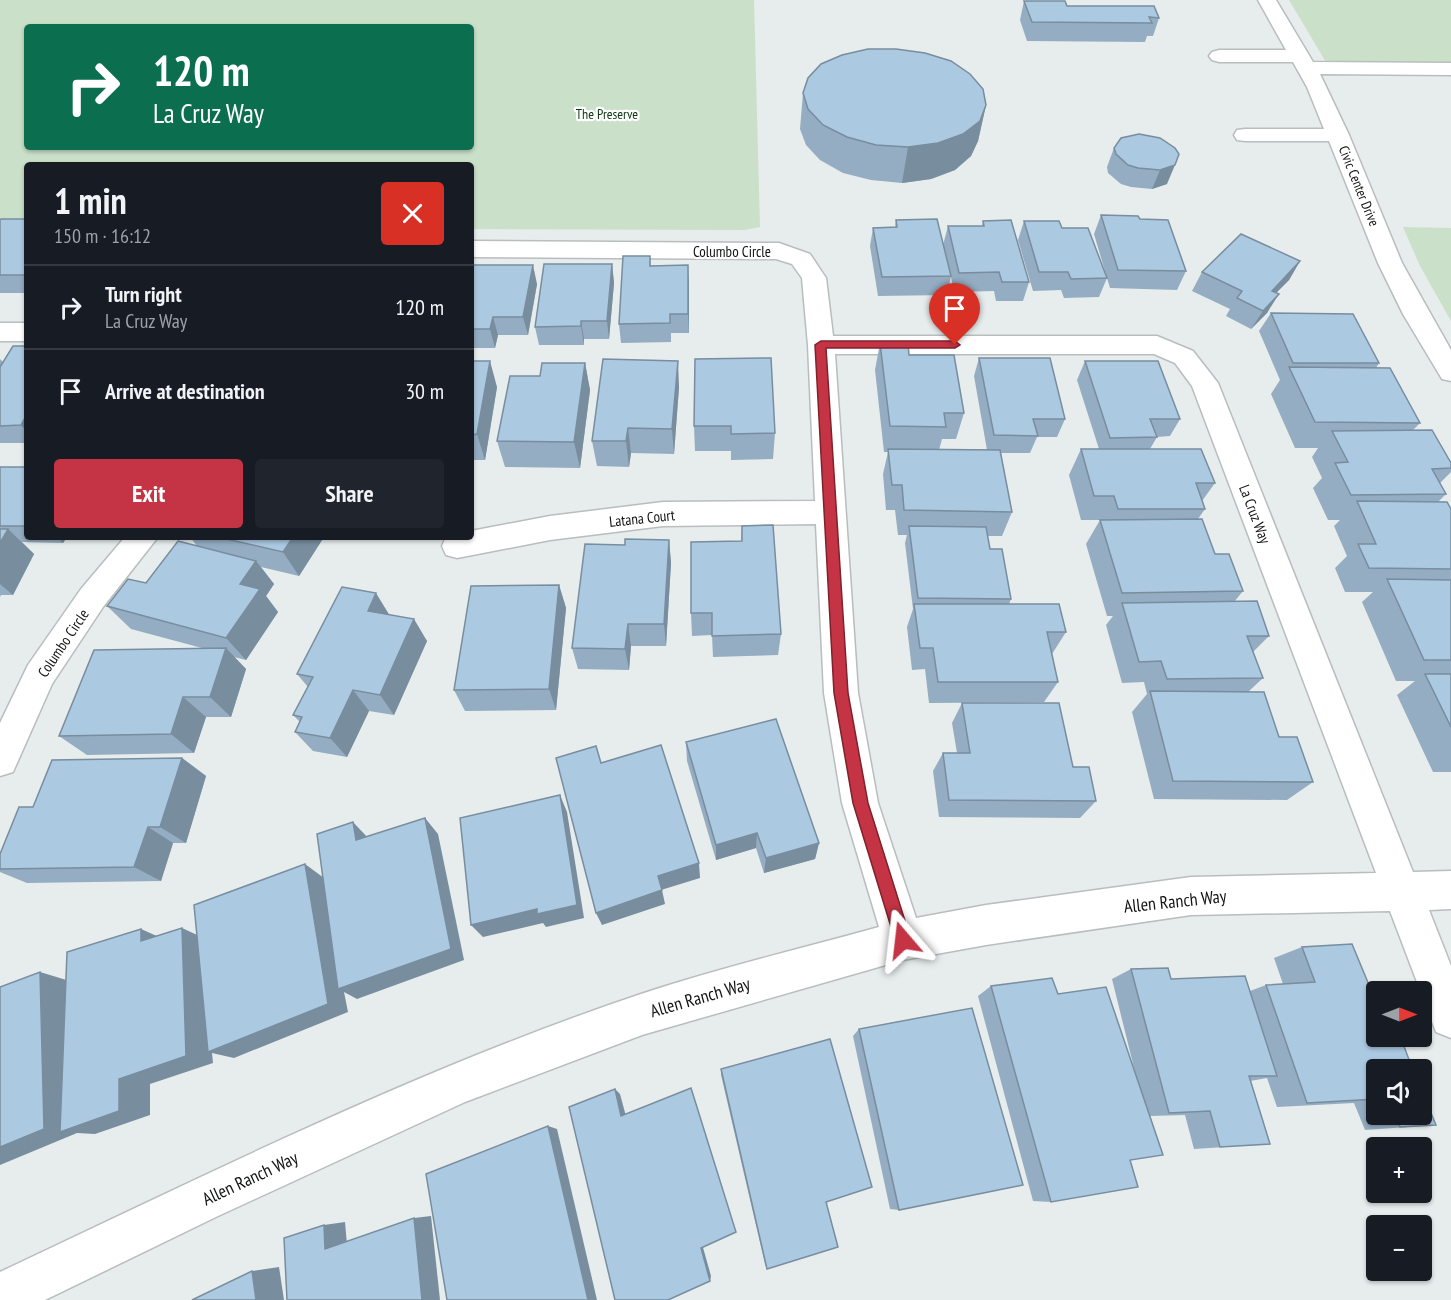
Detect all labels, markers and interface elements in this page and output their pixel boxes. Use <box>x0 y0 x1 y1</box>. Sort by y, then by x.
text: 120 m <box>153 43 250 98</box>
icon: right <box>54 48 132 126</box>
text: La Cruz Way <box>153 96 264 130</box>
park label: The Preserve <box>576 105 638 123</box>
street label: Civic Center Drive <box>1335 143 1383 229</box>
text: 1 min <box>54 177 127 224</box>
button: close <box>381 182 444 245</box>
text: 150 m · 16:12 <box>54 223 151 249</box>
street label: Columbo Circle <box>693 242 771 261</box>
text: Turn right <box>105 280 182 308</box>
pin <box>929 283 980 345</box>
icon: right <box>54 291 87 324</box>
icon: arrive <box>938 292 971 325</box>
text: 120 m <box>395 293 444 321</box>
text: La Cruz Way <box>105 308 187 334</box>
icon: arrive <box>54 375 87 408</box>
text: Arrive at destination <box>105 377 265 405</box>
text: 30 m <box>405 377 444 405</box>
button: Exit <box>54 459 243 528</box>
button: Share <box>255 459 444 528</box>
street label: La Cruz Way <box>1235 482 1275 547</box>
street label: Latana Court <box>608 505 676 531</box>
street label: Columbo Circle <box>33 605 93 681</box>
street label: Allen Ranch Way <box>1123 884 1228 918</box>
position arrow <box>871 908 935 972</box>
street label: Allen Ranch Way <box>647 972 753 1022</box>
north arrow <box>1366 981 1432 1047</box>
map controls <box>1366 981 1432 1281</box>
button: sound <box>1366 1059 1432 1125</box>
button: + <box>1366 1137 1432 1203</box>
street label: Allen Ranch Way <box>198 1146 302 1210</box>
button: − <box>1366 1215 1432 1281</box>

